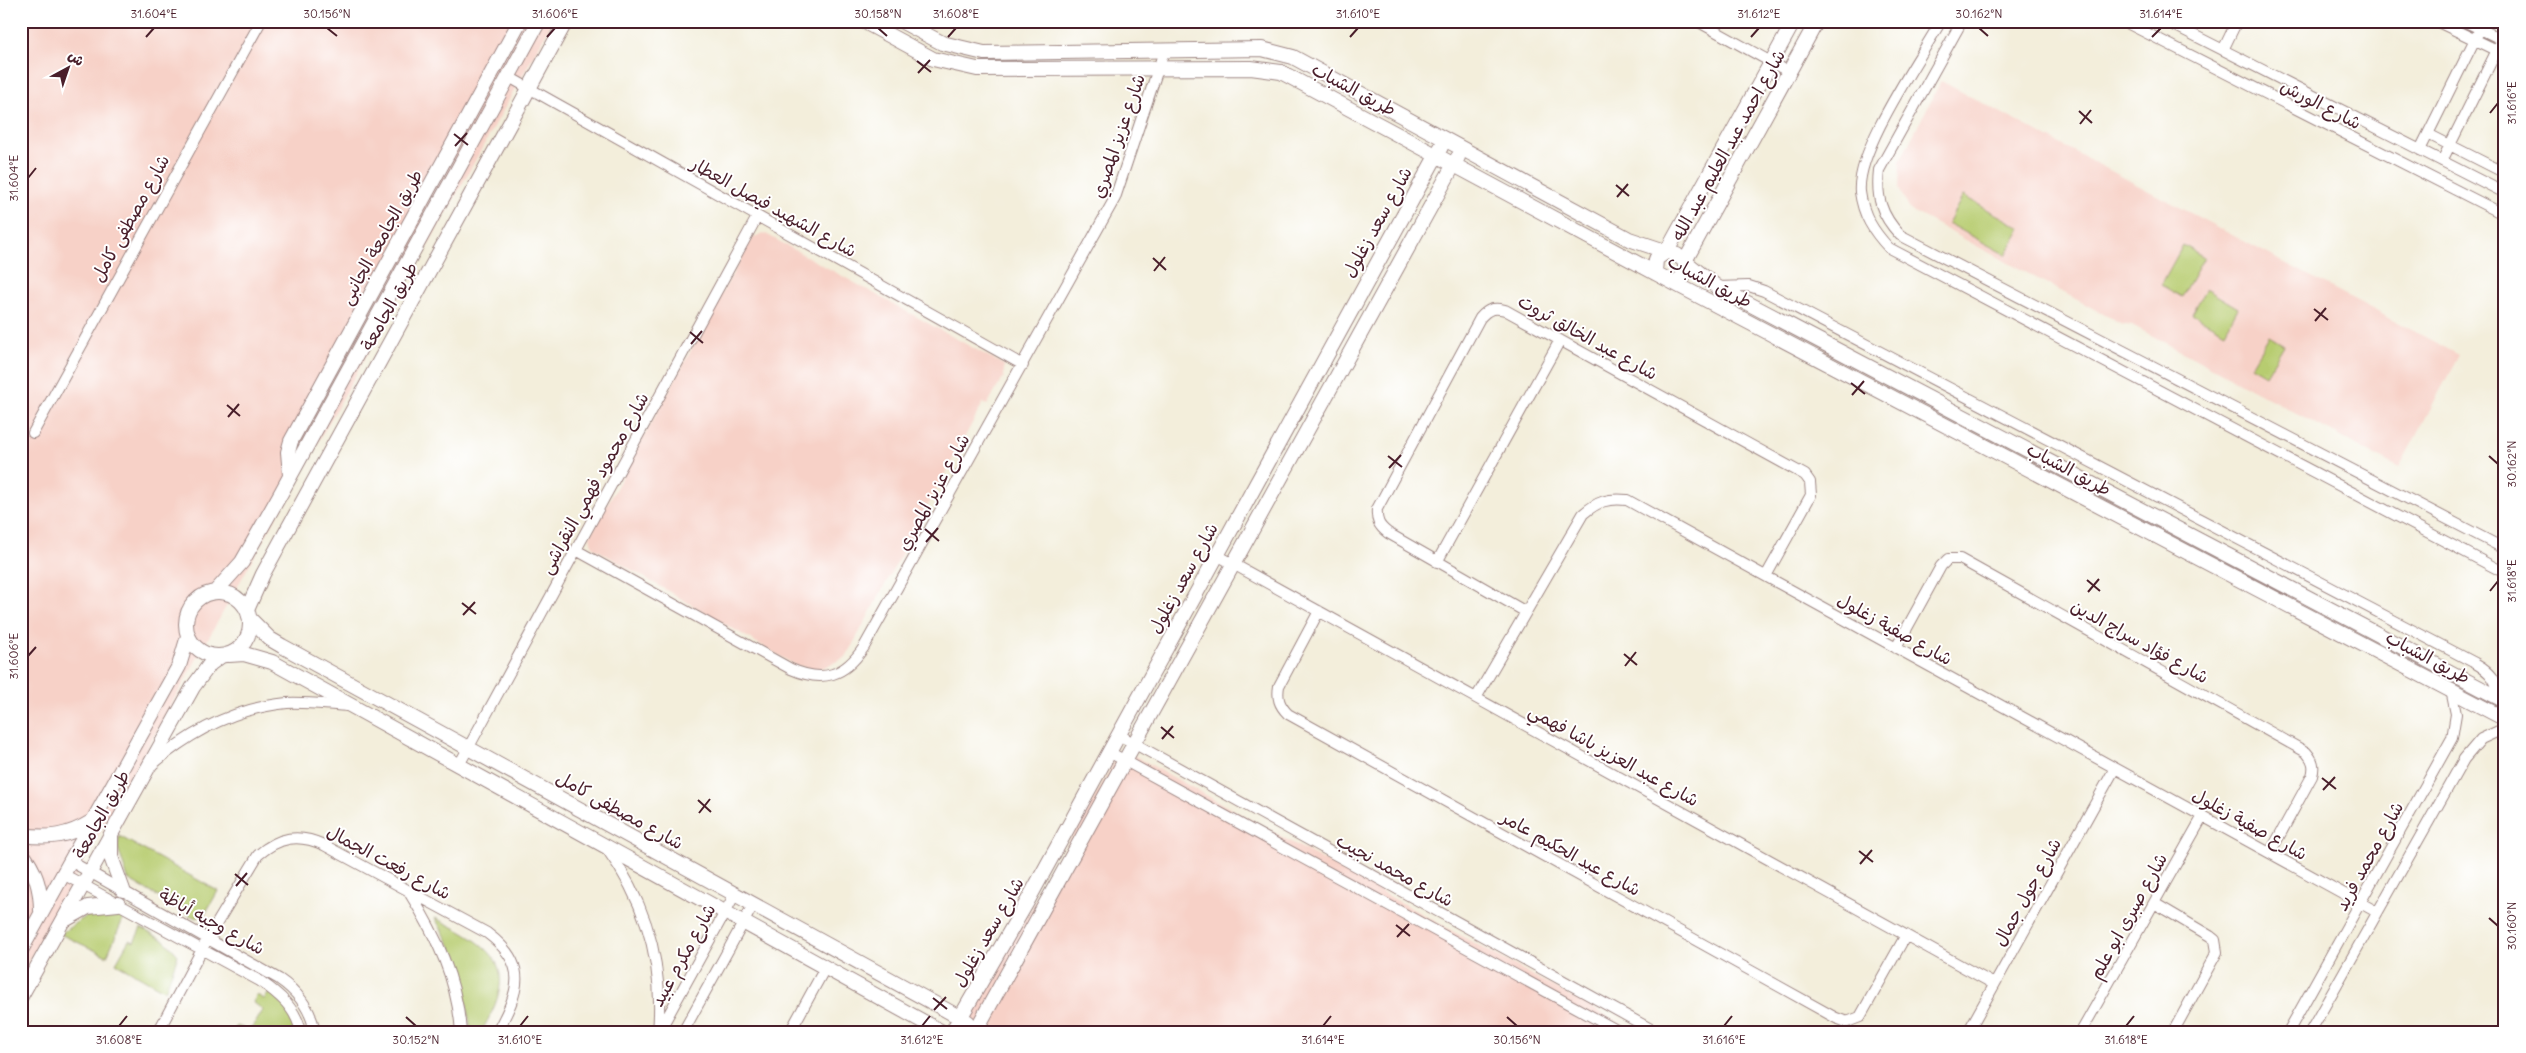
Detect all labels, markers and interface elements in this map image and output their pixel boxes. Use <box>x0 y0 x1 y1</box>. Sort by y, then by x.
text: 31.604°E <box>131 6 177 21</box>
text: 30.156°N <box>303 6 351 21</box>
text: 31.606°E <box>532 6 578 21</box>
text: 30.158°N <box>854 6 902 21</box>
text: 31.608°E <box>933 6 979 21</box>
text: 31.610°E <box>1336 6 1380 21</box>
text: 31.612°E <box>1737 6 1781 21</box>
text: 30.162°N <box>1955 6 2003 21</box>
text: 31.614°E <box>2139 6 2183 21</box>
north arrow <box>42 42 92 92</box>
street label: شارع احمد عبد العليم عبد الله <box>1666 45 1793 246</box>
text: ش <box>65 46 88 70</box>
street label: طريق الشباب <box>1308 57 1400 121</box>
street label: شارع عزيز المصري <box>1086 71 1152 202</box>
street label: شارع الورش <box>2276 74 2365 135</box>
text: 31.616°E <box>2504 81 2519 125</box>
street label: شارع مصطفى كامل <box>86 150 175 286</box>
street label: شارع الشهيد فيصل العطار <box>685 151 861 263</box>
text: 31.604°E <box>6 155 21 201</box>
street label: شارع سعد زغلول <box>1337 163 1418 282</box>
street label: طريق الجامعة الجانبى <box>335 166 427 308</box>
street label: طريق الشباب <box>1664 249 1756 313</box>
street label: طريق الجامعة <box>356 258 422 354</box>
street label: شارع عبد الخالق ثروت <box>1513 289 1662 386</box>
street label: شارع محمود فهمي النقراشى <box>534 388 658 580</box>
street label: شارع عزيز المصري <box>891 430 976 555</box>
street label: طريق الشباب <box>2023 437 2115 501</box>
text: 30.162°N <box>2504 440 2519 488</box>
street label: شارع سعد زغلول <box>1143 519 1224 638</box>
text: 31.618°E <box>2504 559 2519 603</box>
street label: شارع صفية زغلول <box>1833 588 1957 671</box>
street label: شارع فؤاد سراج الدين <box>2067 594 2213 689</box>
street label: طريق الشباب <box>2382 625 2474 689</box>
text: 31.606°E <box>6 633 21 679</box>
street label: شارع عبد العزيز باشا فهمي <box>1522 699 1703 816</box>
street label: طريق الجامعة <box>67 766 135 862</box>
street label: شارع مصطفى كامل <box>552 766 688 855</box>
street label: شارع صفية زغلول <box>2188 783 2312 866</box>
street label: شارع محمد فريد <box>2330 797 2409 915</box>
street label: شارع عبد الحكيم عامر <box>1494 804 1645 904</box>
street label: شارع رفعت الجمال <box>322 820 455 905</box>
street label: شارع محمد نجيب <box>1332 828 1458 913</box>
street label: شارع جول جمال <box>1988 834 2067 951</box>
street label: شارع صبرى ابو علم <box>2084 849 2175 985</box>
street label: شارع سعد زغلول <box>947 873 1030 992</box>
street label: شارع وجيه أباظة <box>154 882 269 960</box>
street label: شارع مكرم عبيد <box>645 900 723 1012</box>
text: 30.160°N <box>2504 902 2519 950</box>
text: 31.608°E <box>96 1032 142 1047</box>
text: 30.152°N <box>392 1032 440 1047</box>
text: 31.610°E <box>498 1032 542 1047</box>
text: 31.612°E <box>900 1032 944 1047</box>
text: 31.614°E <box>1301 1032 1345 1047</box>
text: 30.156°N <box>1493 1032 1541 1047</box>
text: 31.616°E <box>1702 1032 1746 1047</box>
text: 31.618°E <box>2104 1032 2148 1047</box>

